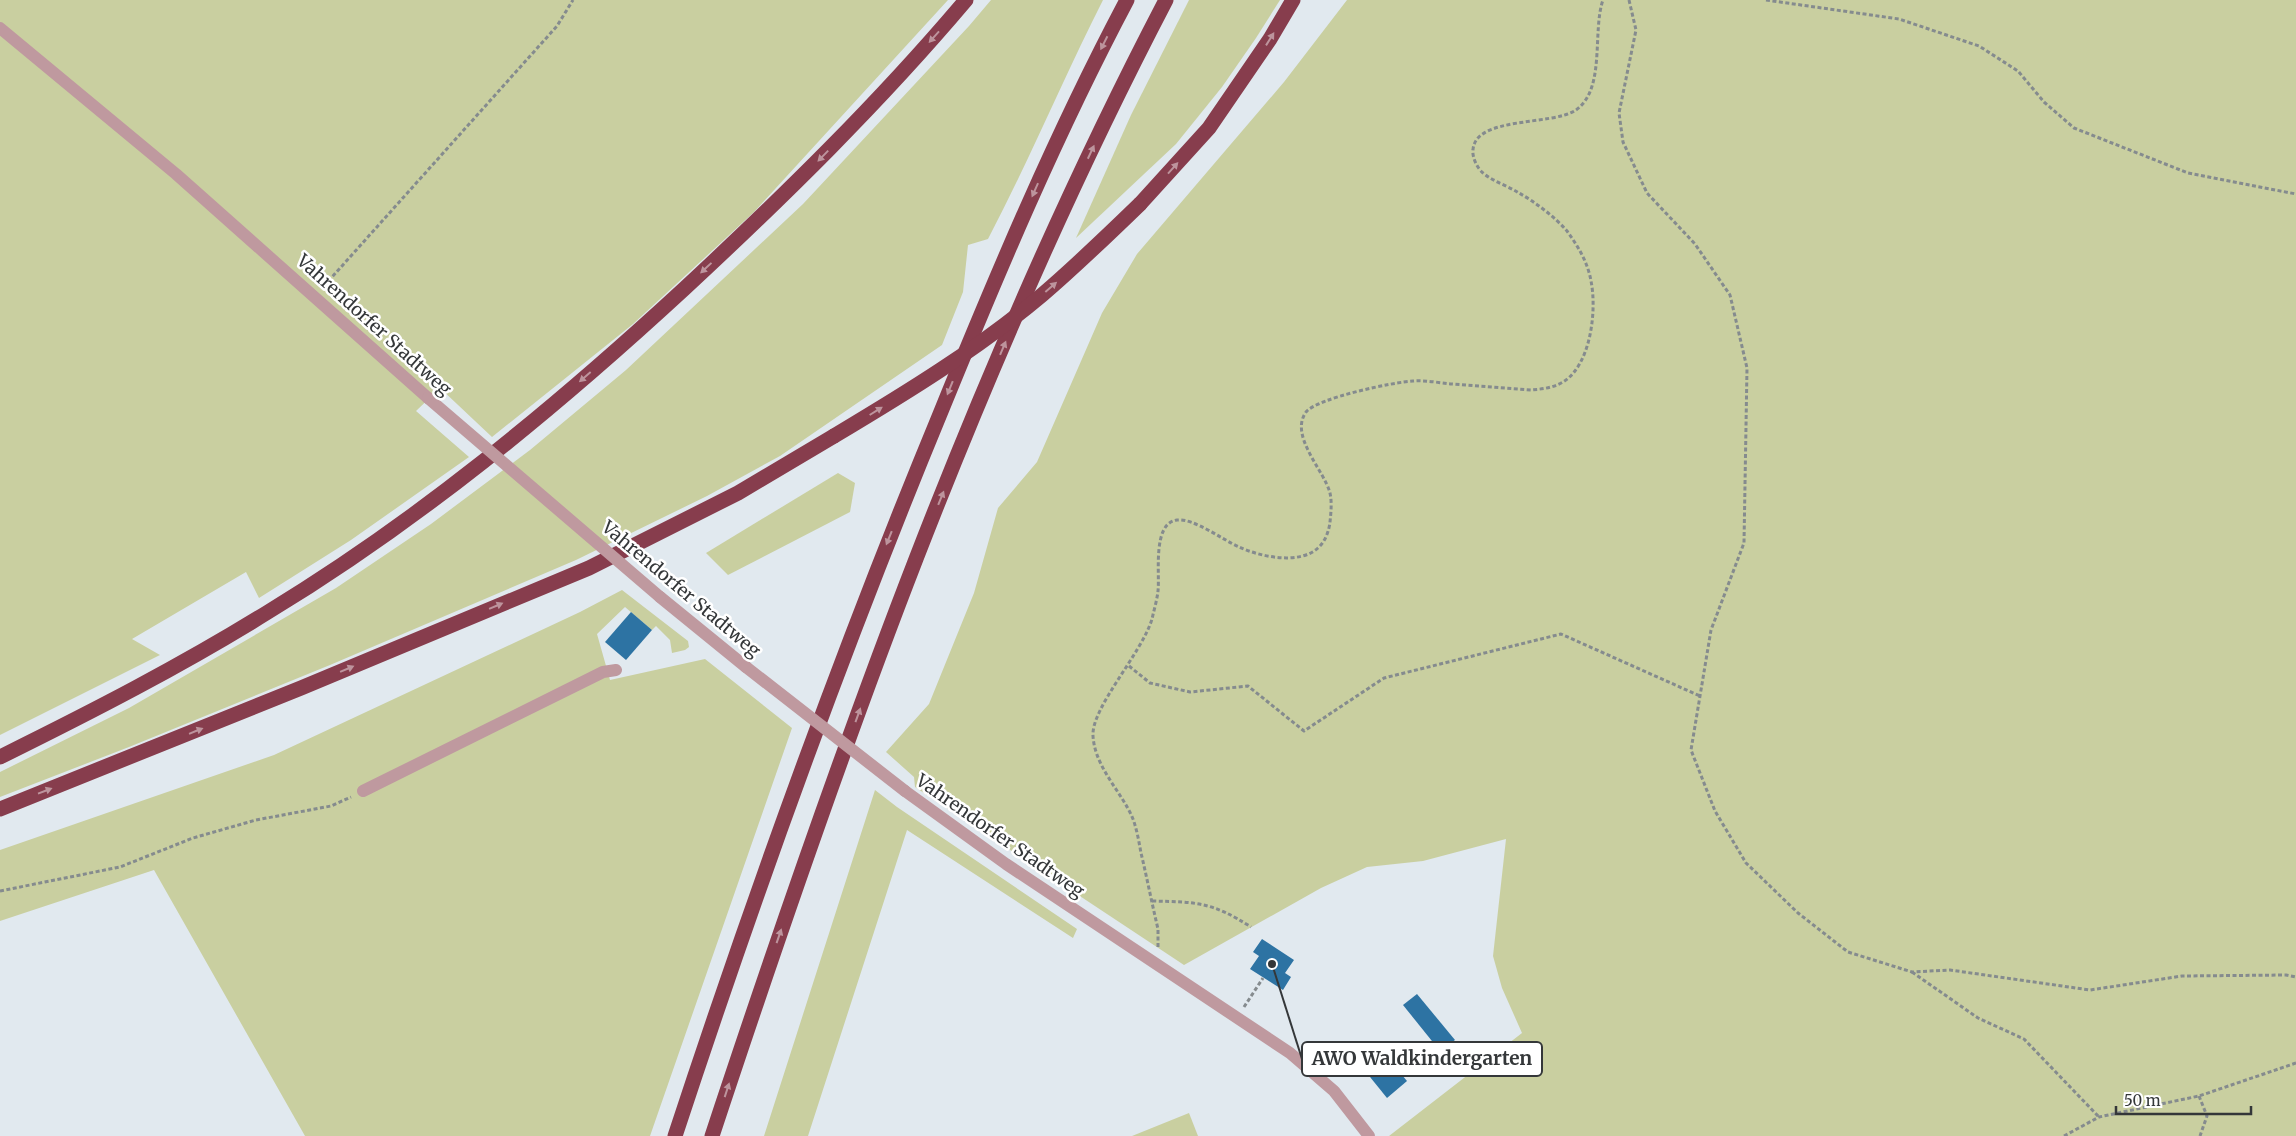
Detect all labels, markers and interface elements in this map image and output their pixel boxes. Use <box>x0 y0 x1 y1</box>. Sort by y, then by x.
one-way arrow <box>929 30 940 43</box>
one-way arrow <box>1265 32 1275 45</box>
one-way arrow <box>1100 36 1108 50</box>
one-way arrow <box>1088 145 1096 159</box>
one-way arrow <box>817 149 829 161</box>
one-way arrow <box>1167 162 1178 175</box>
one-way arrow <box>1030 183 1038 197</box>
street label: Vahrendorfer Stadtweg <box>291 248 457 400</box>
one-way arrow <box>701 262 713 274</box>
one-way arrow <box>1045 281 1057 293</box>
one-way arrow <box>1000 341 1008 355</box>
one-way arrow <box>579 371 592 382</box>
one-way arrow <box>946 381 954 395</box>
one-way arrow <box>870 406 883 416</box>
one-way arrow <box>938 491 946 505</box>
street label: Vahrendorfer Stadtweg <box>596 515 766 662</box>
one-way arrow <box>884 531 892 545</box>
one-way arrow <box>489 602 504 610</box>
one-way arrow <box>339 665 354 672</box>
one-way arrow <box>855 708 862 723</box>
one-way arrow <box>189 727 204 735</box>
street label: Vahrendorfer Stadtweg <box>911 768 1089 903</box>
one-way arrow <box>38 787 53 795</box>
one-way arrow <box>776 928 783 943</box>
callout: AWO Waldkindergarten <box>1302 1042 1542 1076</box>
text: AWO Waldkindergarten <box>1311 1046 1532 1070</box>
one-way arrow <box>724 1082 732 1097</box>
scale bar <box>2116 1084 2251 1116</box>
text: 50 m <box>2124 1091 2161 1110</box>

